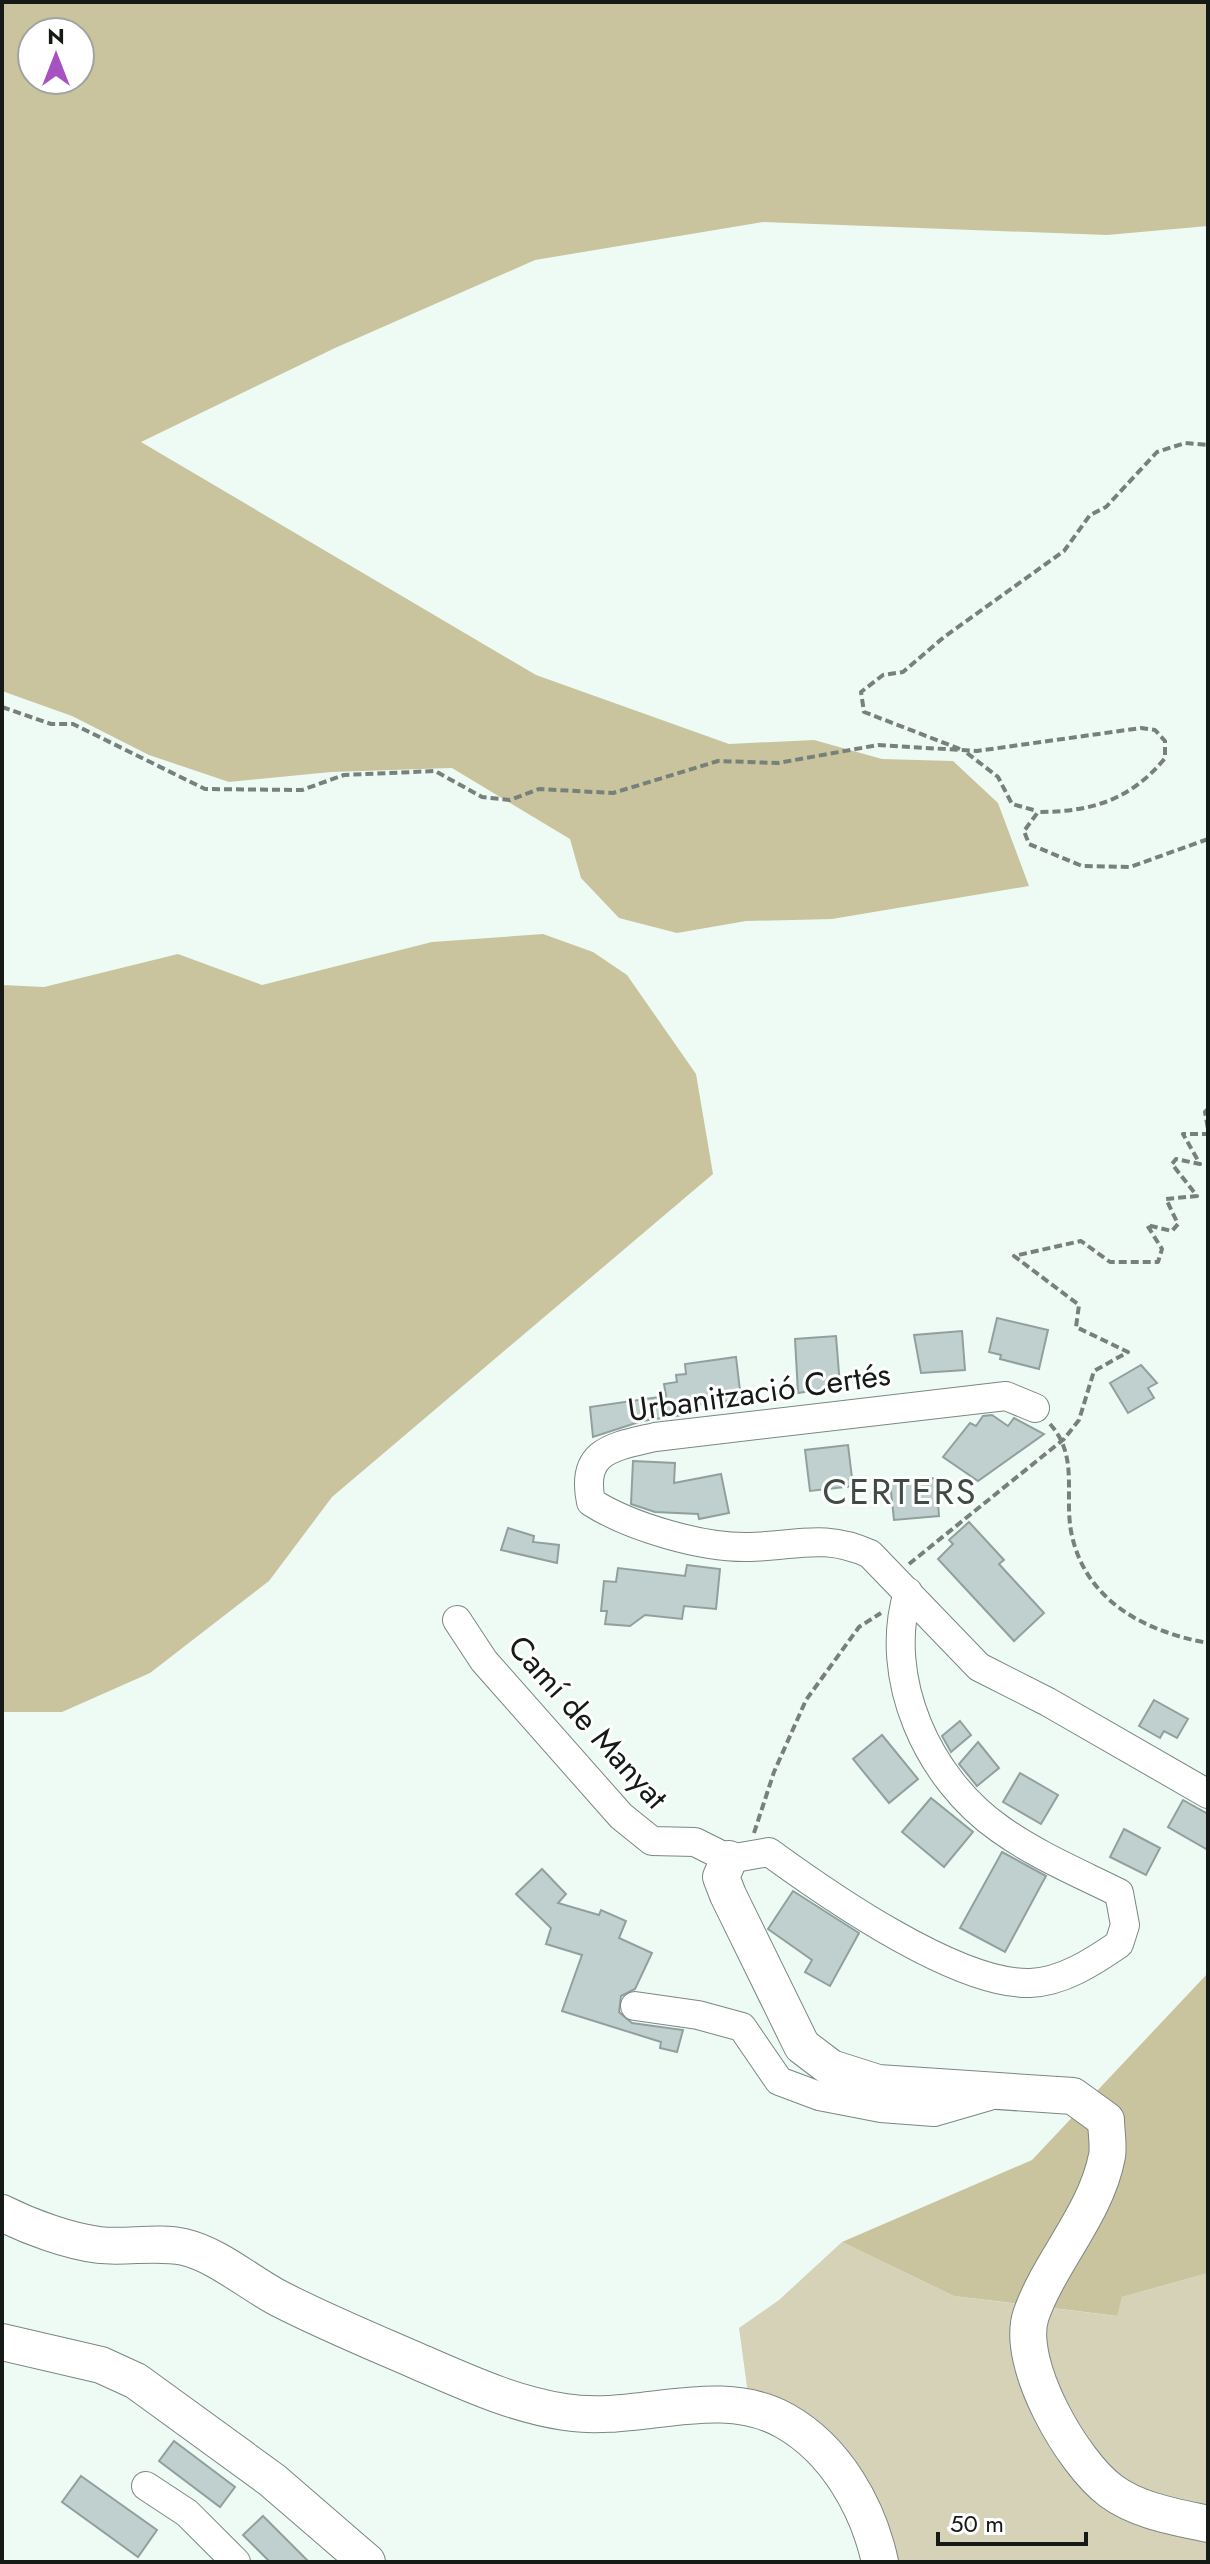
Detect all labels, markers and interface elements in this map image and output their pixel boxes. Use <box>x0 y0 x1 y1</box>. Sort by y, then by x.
north arrow <box>16 16 96 96</box>
text: N <box>47 20 65 52</box>
street label: Urbanització Certés <box>625 1351 893 1433</box>
district label: CERTERS <box>822 1465 978 1517</box>
street label: Camí de Manyat <box>497 1625 679 1819</box>
scale bar <box>938 2496 1086 2546</box>
text: 50 m <box>950 2506 1004 2541</box>

